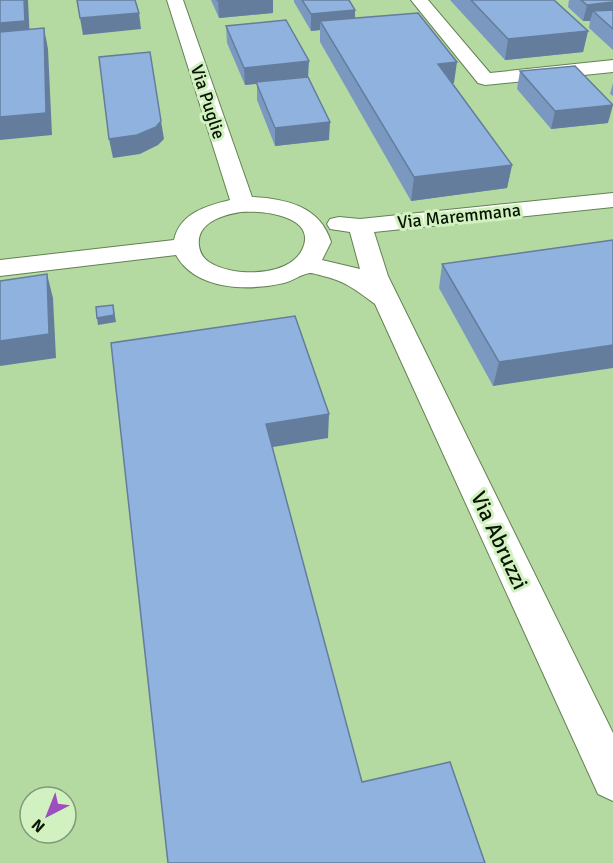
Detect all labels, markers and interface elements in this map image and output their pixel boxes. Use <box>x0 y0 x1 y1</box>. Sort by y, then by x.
street label: Via Puglie <box>186 62 230 142</box>
street label: Via Maremmana <box>396 199 522 233</box>
street label: Via Abruzzi <box>465 487 534 594</box>
north arrow <box>18 785 78 845</box>
text: N <box>28 814 49 837</box>

